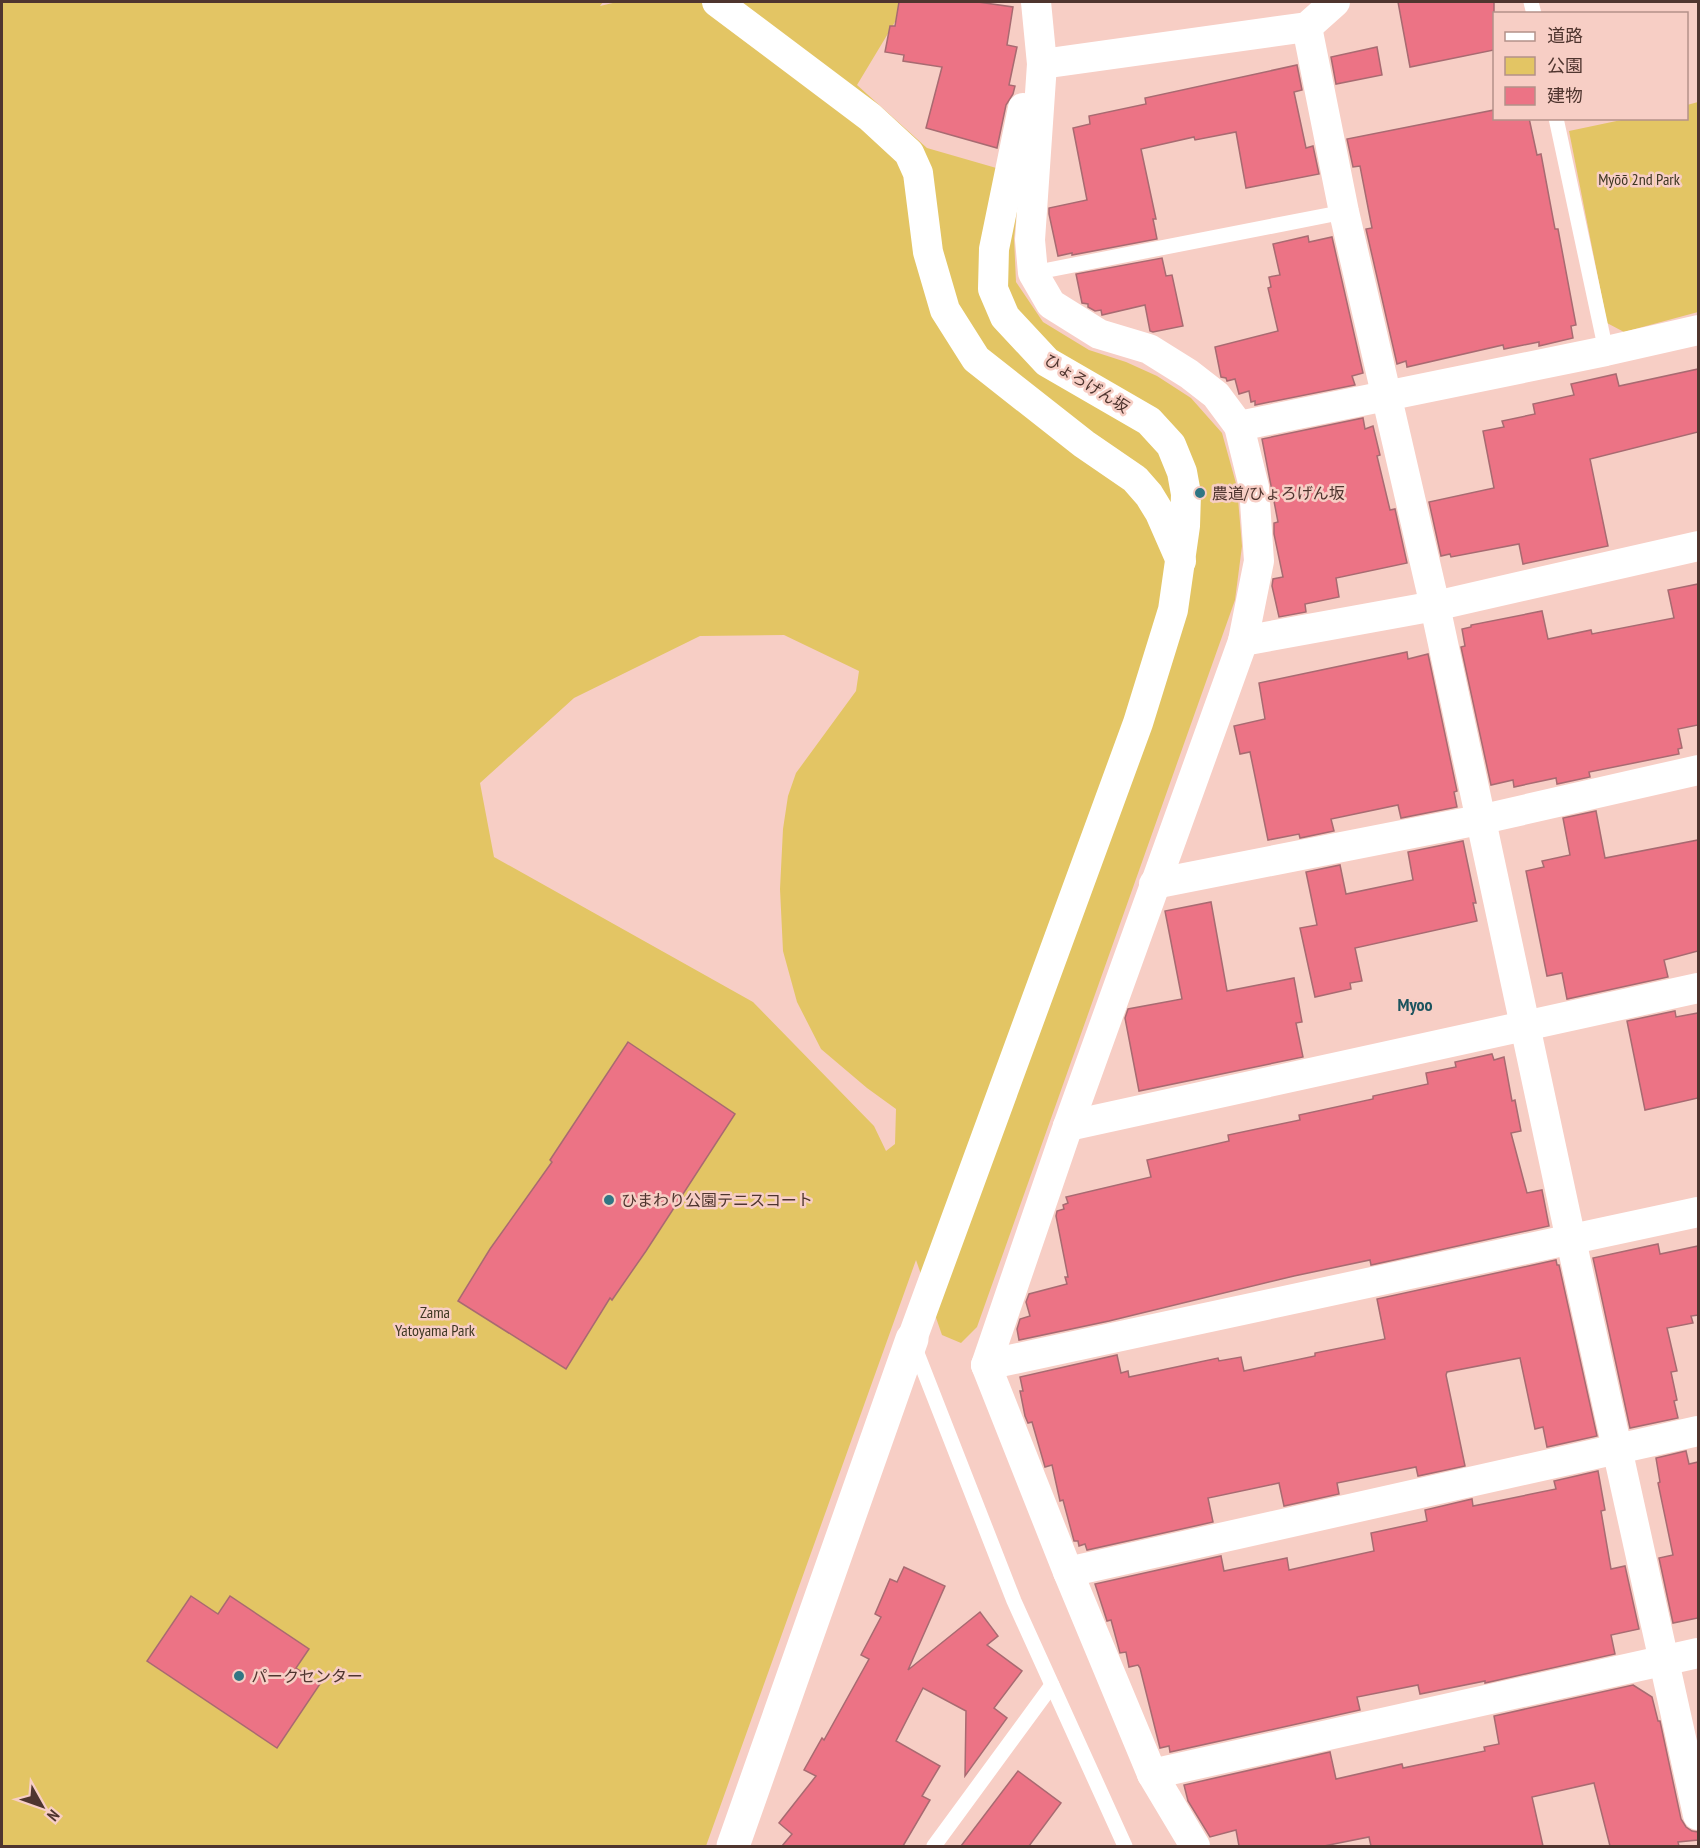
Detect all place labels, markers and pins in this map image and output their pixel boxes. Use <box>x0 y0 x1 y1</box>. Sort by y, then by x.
place label: 農道/ひょろげん坂 <box>1212 483 1345 503</box>
marker: 農道/ひょろげん坂 <box>1193 486 1207 500</box>
place label: ひまわり公園テニスコート <box>621 1190 813 1210</box>
marker: ひまわり公園テニスコート <box>602 1193 616 1207</box>
place label: パークセンター <box>251 1666 363 1686</box>
marker: パークセンター <box>232 1669 246 1683</box>

